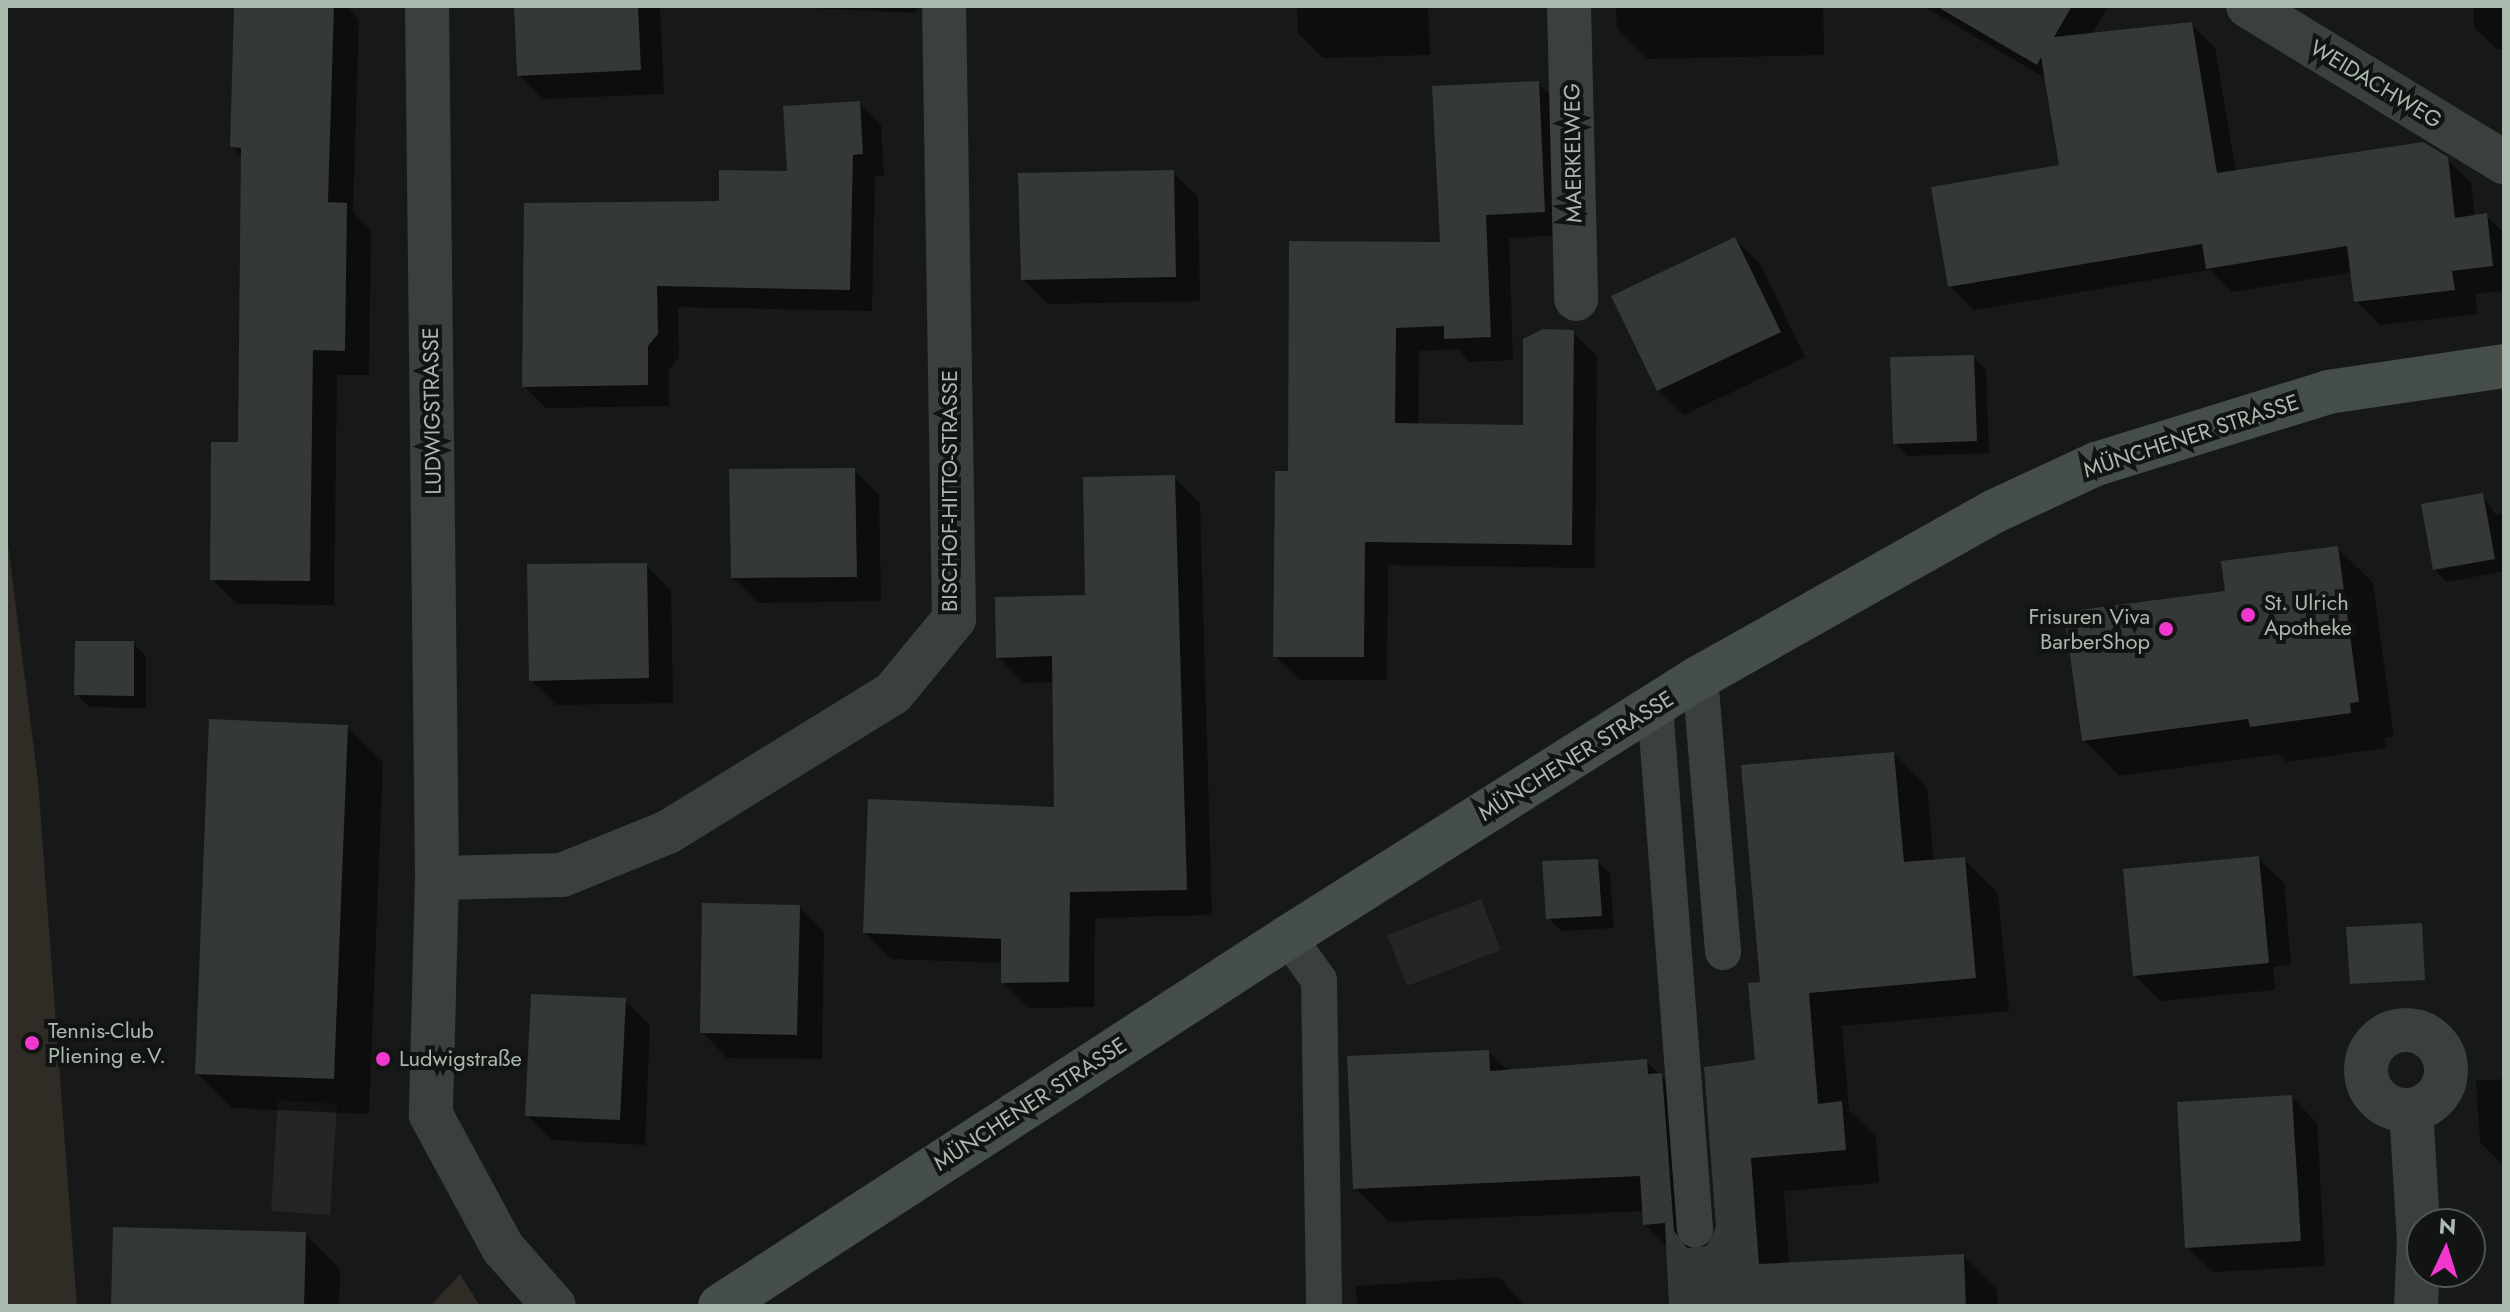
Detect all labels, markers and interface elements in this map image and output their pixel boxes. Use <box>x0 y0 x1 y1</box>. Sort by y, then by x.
street label: WEIDACHWEG <box>2305 34 2447 134</box>
street label: MAERKELWEG <box>1559 83 1587 223</box>
street label: LUDWIGSTRASSE <box>417 327 447 495</box>
street label: BISCHOF-HITTO-STRASSE <box>937 370 963 612</box>
street label: MÜNCHENER STRASSE <box>2080 389 2302 483</box>
place label: St. Ulrich Apotheke <box>2264 589 2352 640</box>
place label: Frisuren Viva BarberShop <box>2029 603 2150 654</box>
marker: St. Ulrich Apotheke <box>2239 606 2257 624</box>
marker: Frisuren Viva BarberShop <box>2157 620 2175 638</box>
street label: MÜNCHENER STRASSE <box>1474 685 1678 827</box>
place label: Tennis-Club Pliening e.V. <box>48 1017 166 1068</box>
street label: MÜNCHENER STRASSE <box>928 1032 1132 1176</box>
marker: Tennis-Club Pliening e.V. <box>23 1034 41 1052</box>
place label: Ludwigstraße <box>399 1046 522 1072</box>
marker: Ludwigstraße <box>374 1050 392 1068</box>
north arrow <box>2406 1208 2486 1288</box>
text: N <box>2438 1209 2457 1243</box>

